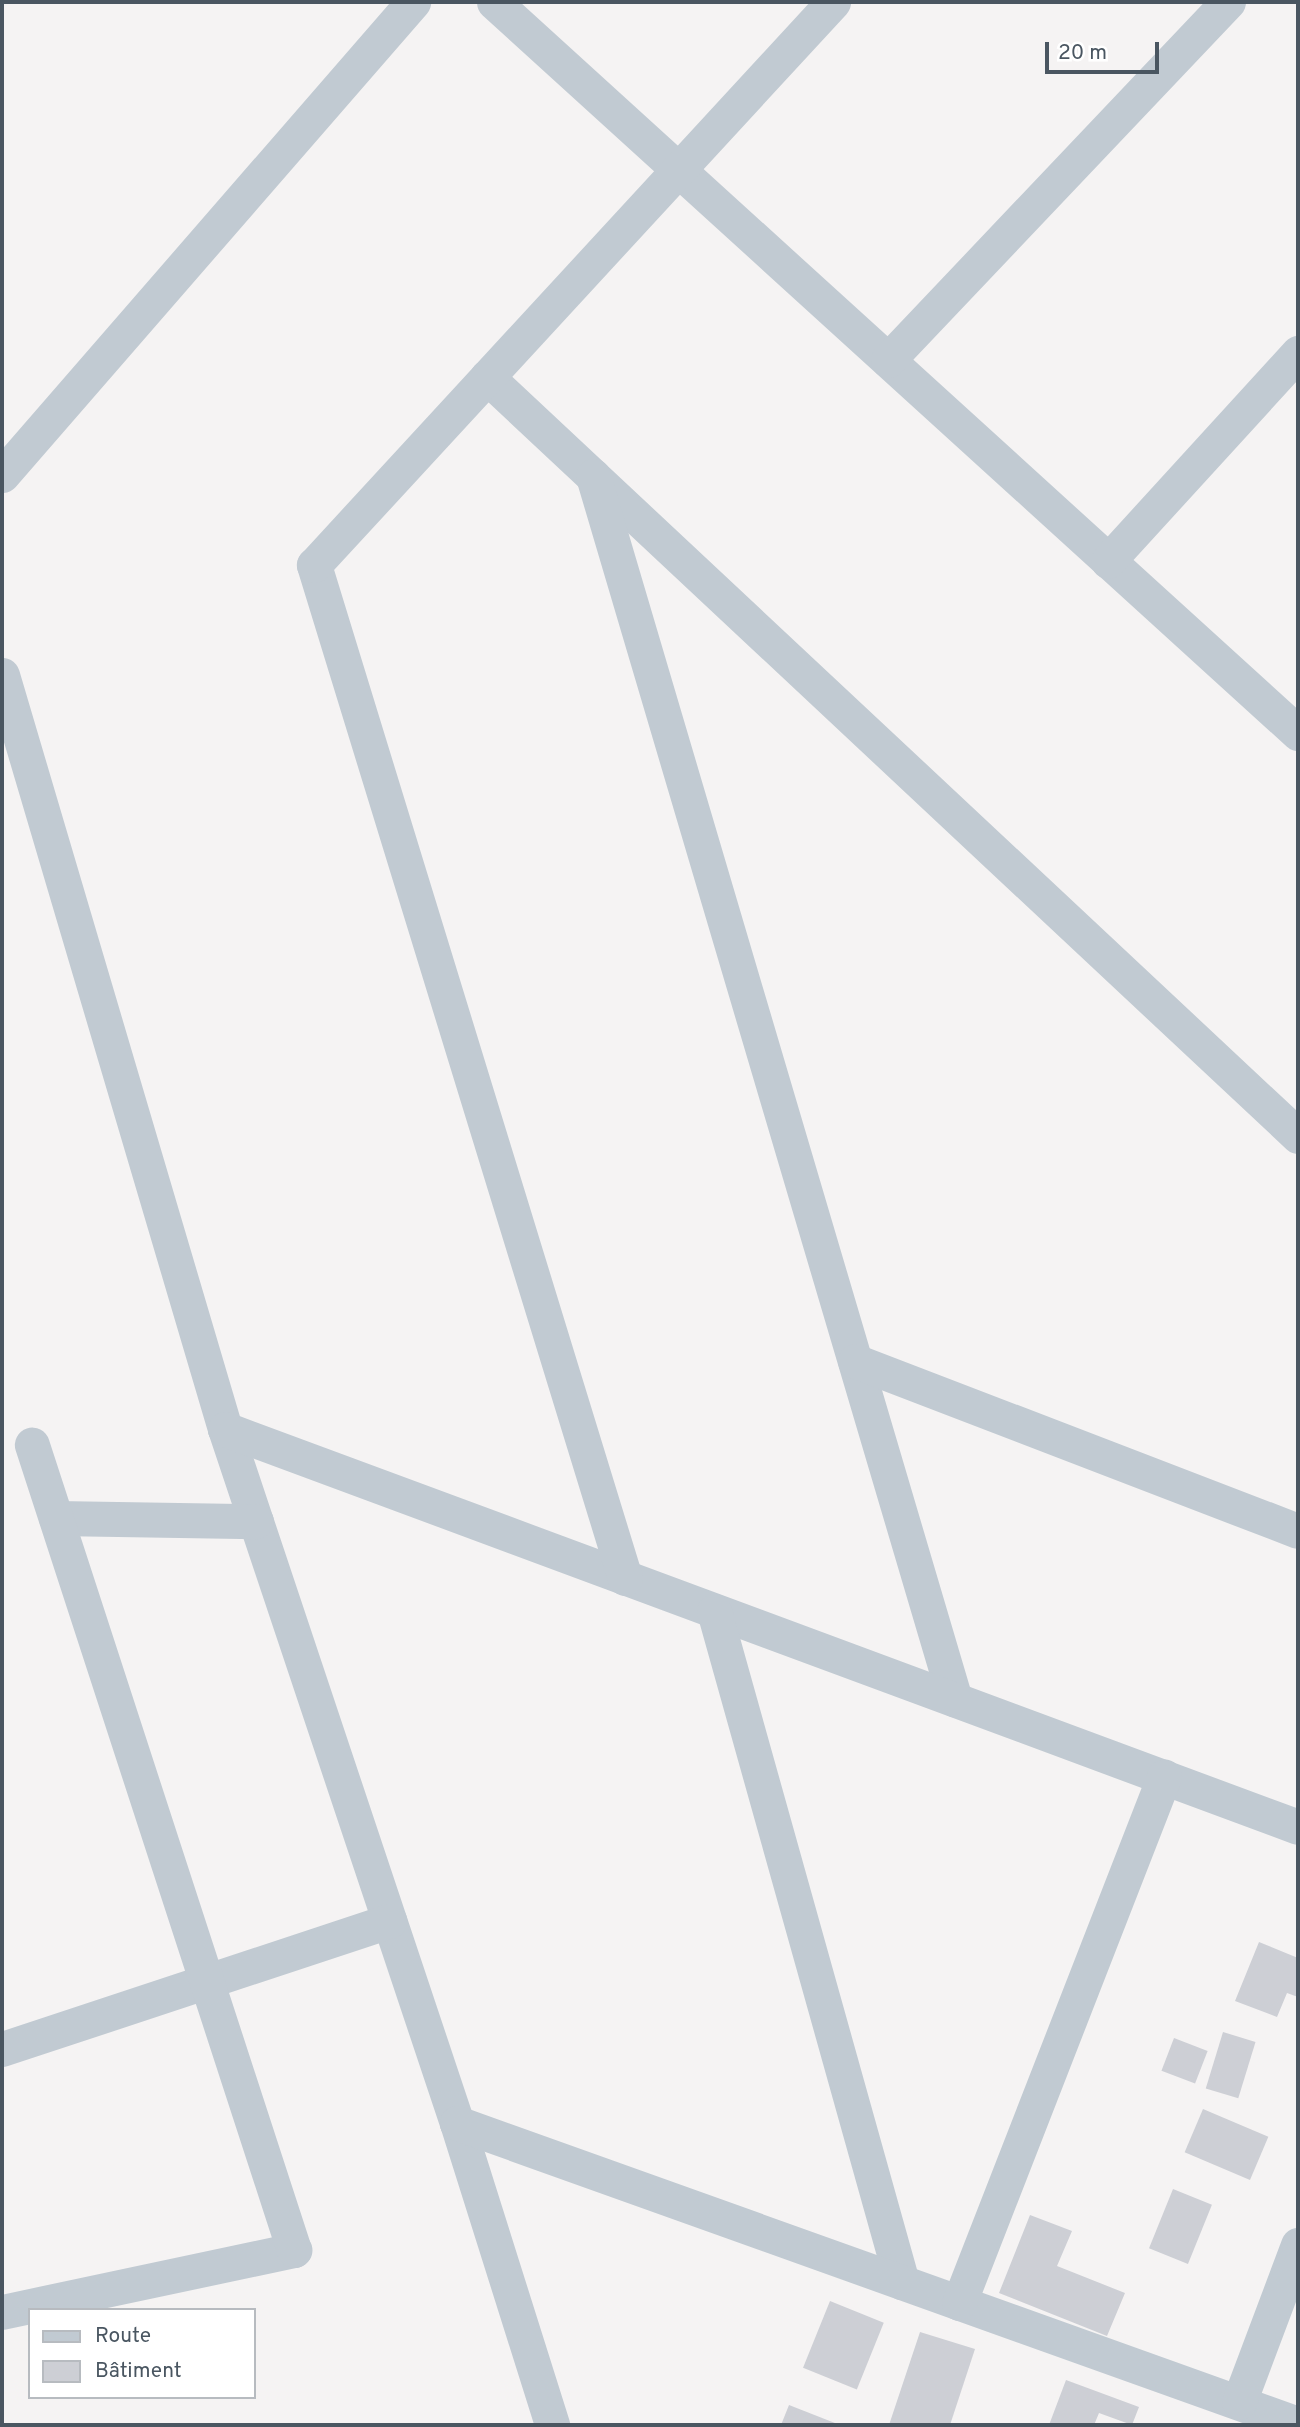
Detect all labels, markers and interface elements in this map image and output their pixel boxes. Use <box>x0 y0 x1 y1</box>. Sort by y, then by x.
scale bar <box>1048 28 1162 72</box>
text: 20 m <box>1058 40 1107 67</box>
legend <box>28 2308 256 2399</box>
text: Route <box>95 2323 151 2350</box>
text: Bâtiment <box>95 2358 182 2385</box>

